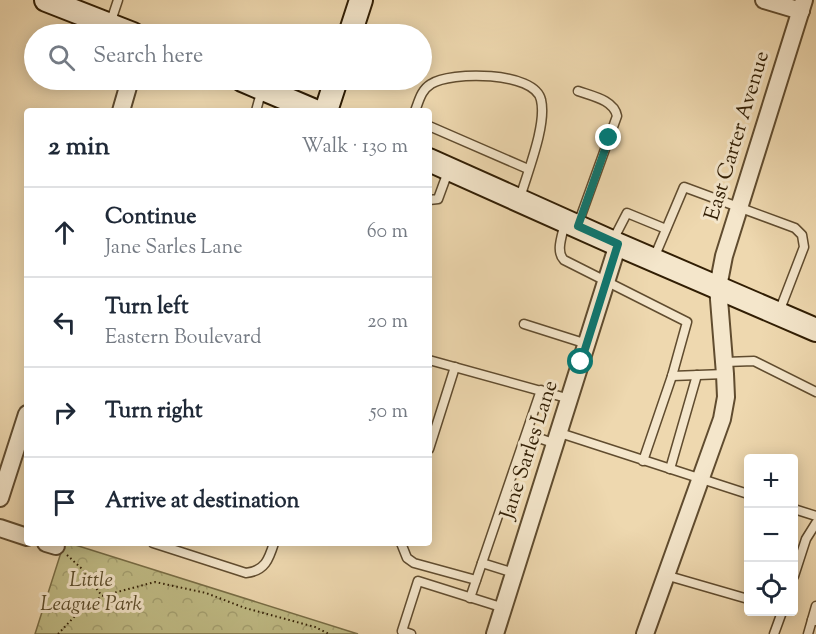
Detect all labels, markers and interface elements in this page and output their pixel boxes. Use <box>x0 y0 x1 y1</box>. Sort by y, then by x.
search box <box>24 24 432 90</box>
icon: search <box>45 41 78 74</box>
text: Search here <box>93 41 203 73</box>
street label: East Carter Avenue <box>698 48 778 224</box>
route end <box>595 124 621 150</box>
text: 2 min <box>48 129 110 166</box>
text: Walk · 130 m <box>301 133 408 162</box>
text: Continue <box>105 202 196 234</box>
icon: ahead <box>48 216 81 249</box>
text: 60 m <box>367 218 408 247</box>
text: Jane Sarles Lane <box>105 234 243 263</box>
text: Turn left <box>105 292 188 324</box>
icon: left <box>48 306 81 339</box>
text: 20 m <box>367 308 408 337</box>
text: Eastern Boulevard <box>105 324 262 353</box>
route start <box>567 348 593 374</box>
street label: Jane Sarles Lane <box>493 377 567 524</box>
icon: right <box>48 396 81 429</box>
text: Turn right <box>105 396 202 428</box>
text: 50 m <box>370 398 408 427</box>
map controls <box>744 454 798 616</box>
button: + <box>744 454 798 508</box>
icon: arrive <box>48 486 81 519</box>
text: Arrive at destination <box>105 486 300 518</box>
button: − <box>744 508 798 562</box>
button: locate <box>744 562 798 616</box>
park label: Little League Park <box>40 566 142 620</box>

